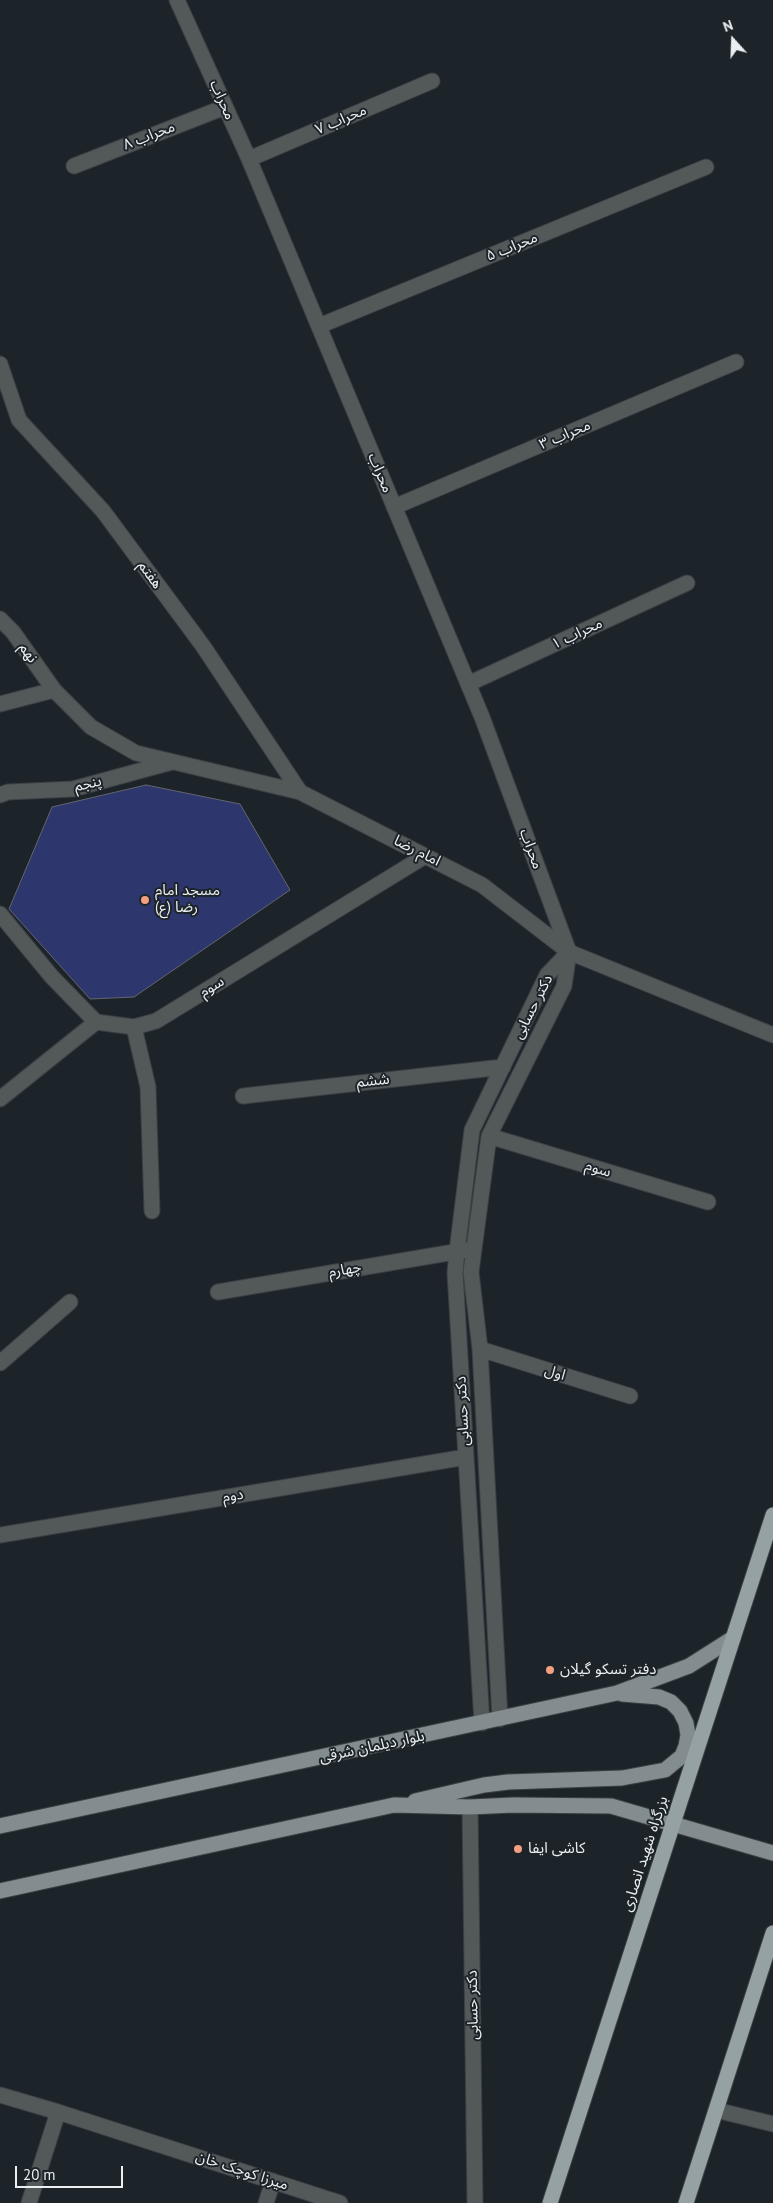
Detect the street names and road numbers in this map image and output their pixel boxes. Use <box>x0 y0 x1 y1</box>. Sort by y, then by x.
street label: محراب <box>205 77 239 123</box>
street label: محراب ۷ <box>313 101 369 139</box>
street label: محراب ۸ <box>121 118 177 154</box>
street label: محراب ۵ <box>484 229 540 265</box>
street label: محراب ۳ <box>537 416 593 454</box>
street label: محراب <box>364 450 396 496</box>
street label: هفتم <box>134 558 166 592</box>
street label: محراب ۱ <box>549 614 605 654</box>
street label: نهم <box>15 640 41 666</box>
street label: پنجم <box>73 772 103 796</box>
street label: محراب <box>515 826 547 872</box>
street label: امام رضا <box>391 832 443 870</box>
street label: سوم <box>196 972 228 1002</box>
street label: دکتر حسابی <box>509 972 557 1042</box>
street label: ششم <box>356 1070 390 1092</box>
street label: سوم <box>583 1157 613 1181</box>
street label: چهارم <box>327 1258 363 1282</box>
street label: اول <box>542 1361 568 1385</box>
street label: دکتر حسابی <box>452 1376 474 1446</box>
street label: دوم <box>221 1485 245 1507</box>
street label: بلوار دیلمان شرقی <box>318 1727 426 1767</box>
street label: بزرگراه شهید انصاری <box>618 1794 672 1914</box>
street label: دکتر حسابی <box>463 1970 483 2040</box>
street label: میرزا کوچک خان <box>193 2148 291 2194</box>

